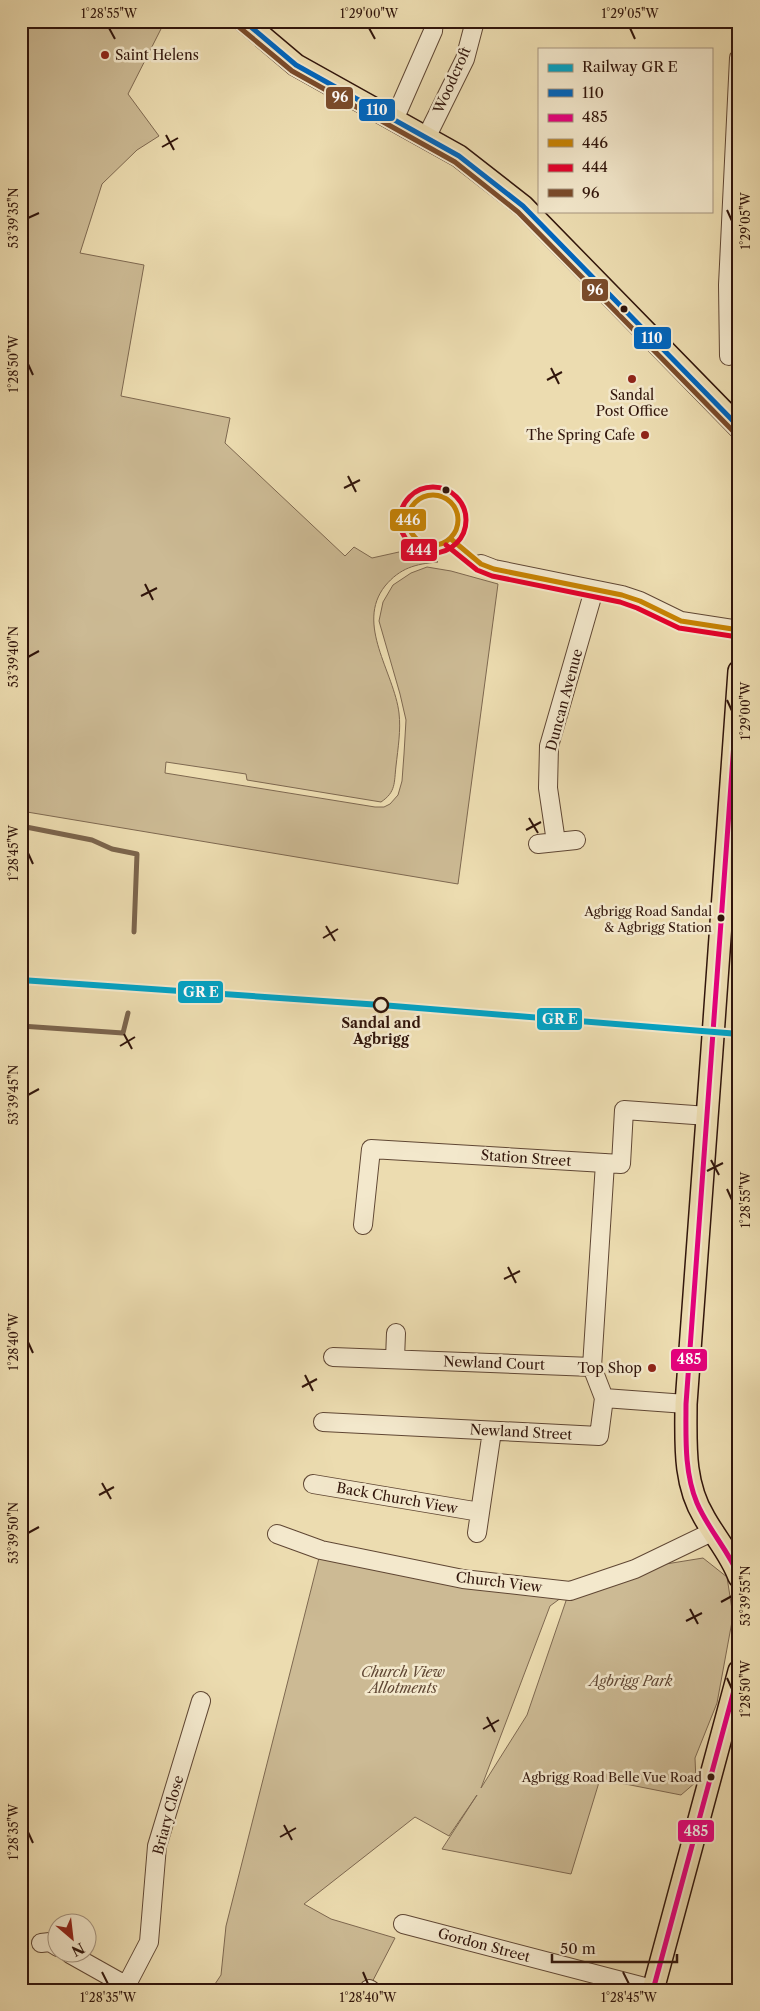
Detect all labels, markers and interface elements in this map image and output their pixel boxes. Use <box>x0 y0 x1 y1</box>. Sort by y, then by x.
text: 1°28'55"W <box>81 6 138 21</box>
text: 1°29'00"W <box>340 6 399 21</box>
text: 1°29'05"W <box>601 6 659 21</box>
street label: Woodcroft <box>429 44 475 117</box>
place label: Saint Helens <box>115 46 199 64</box>
legend <box>538 48 712 212</box>
marker: Saint Helens <box>99 49 111 61</box>
text: Railway GR E <box>582 57 678 76</box>
text: 110 <box>582 83 604 102</box>
line badge: 96 <box>325 86 354 110</box>
text: 96 <box>332 88 348 106</box>
line badge: 110 <box>358 98 396 122</box>
text: 110 <box>366 101 388 119</box>
text: 485 <box>582 107 608 126</box>
text: 446 <box>582 133 608 152</box>
text: 444 <box>582 157 608 176</box>
text: 96 <box>582 183 600 202</box>
text: 53°39'35"N <box>6 188 21 248</box>
text: 1°29'05"W <box>738 192 753 250</box>
line badge: 96 <box>581 278 609 302</box>
text: 96 <box>587 281 603 299</box>
unlabelled marker <box>619 304 629 314</box>
line badge: 110 <box>633 326 672 350</box>
text: 110 <box>641 329 663 347</box>
text: 1°28'50"W <box>6 335 21 393</box>
marker: Sandal Post Office <box>626 373 638 385</box>
place label: Sandal Post Office <box>596 386 668 420</box>
place label: The Spring Cafe <box>526 426 635 444</box>
marker: The Spring Cafe <box>639 429 651 441</box>
unlabelled marker <box>441 485 451 495</box>
line badge: 446 <box>389 508 427 532</box>
text: 446 <box>396 511 420 529</box>
line badge: 444 <box>400 538 438 562</box>
text: 444 <box>407 541 431 559</box>
text: 53°39'40"N <box>6 626 21 688</box>
street label: Duncan Avenue <box>542 647 586 753</box>
text: 1°29'00"W <box>738 681 753 740</box>
text: 1°28'45"W <box>6 824 21 881</box>
place label: Agbrigg Road Sandal & Agbrigg Station <box>583 903 712 935</box>
marker: Agbrigg Road Sandal & Agbrigg Station <box>716 913 726 923</box>
line badge: GR E <box>177 980 224 1004</box>
text: GR E <box>183 983 219 1001</box>
marker: Sandal and Agbrigg <box>373 997 389 1013</box>
line badge: GR E <box>536 1007 583 1031</box>
text: GR E <box>542 1010 578 1028</box>
place label: Sandal and Agbrigg <box>341 1014 421 1048</box>
text: 53°39'45"N <box>6 1065 21 1125</box>
street label: Station Street <box>480 1146 572 1170</box>
text: 1°28'55"W <box>738 1171 753 1228</box>
text: 1°28'40"W <box>6 1313 21 1371</box>
line badge: 485 <box>670 1348 708 1372</box>
text: 485 <box>677 1350 702 1368</box>
street label: Newland Court <box>443 1352 545 1374</box>
place label: Top Shop <box>578 1359 642 1377</box>
marker: Top Shop <box>646 1362 658 1374</box>
street label: Newland Street <box>469 1420 573 1444</box>
street label: Back Church View <box>335 1478 459 1518</box>
text: 53°39'50"N <box>6 1502 21 1564</box>
text: 53°39'55"N <box>738 1566 753 1626</box>
street label: Church View <box>455 1568 544 1596</box>
text: 1°28'50"W <box>738 1660 753 1718</box>
park label: Church View Allotments <box>361 1663 446 1697</box>
park label: Agbrigg Park <box>587 1672 673 1690</box>
place label: Agbrigg Road Belle Vue Road <box>521 1769 702 1785</box>
marker: Agbrigg Road Belle Vue Road <box>706 1772 716 1782</box>
street label: Briary Close <box>149 1773 187 1857</box>
text: 1°28'35"W <box>6 1803 21 1860</box>
line badge: 485 <box>677 1819 715 1843</box>
text: 485 <box>684 1822 709 1840</box>
north arrow <box>48 1914 98 1964</box>
street label: Gordon Street <box>436 1924 532 1966</box>
scale bar <box>552 1931 678 1963</box>
text: N <box>69 1939 88 1960</box>
text: 50 m <box>560 1939 596 1958</box>
text: 1°28'35"W <box>80 1990 137 2005</box>
text: 1°28'40"W <box>339 1990 397 2005</box>
text: 1°28'45"W <box>601 1990 658 2005</box>

